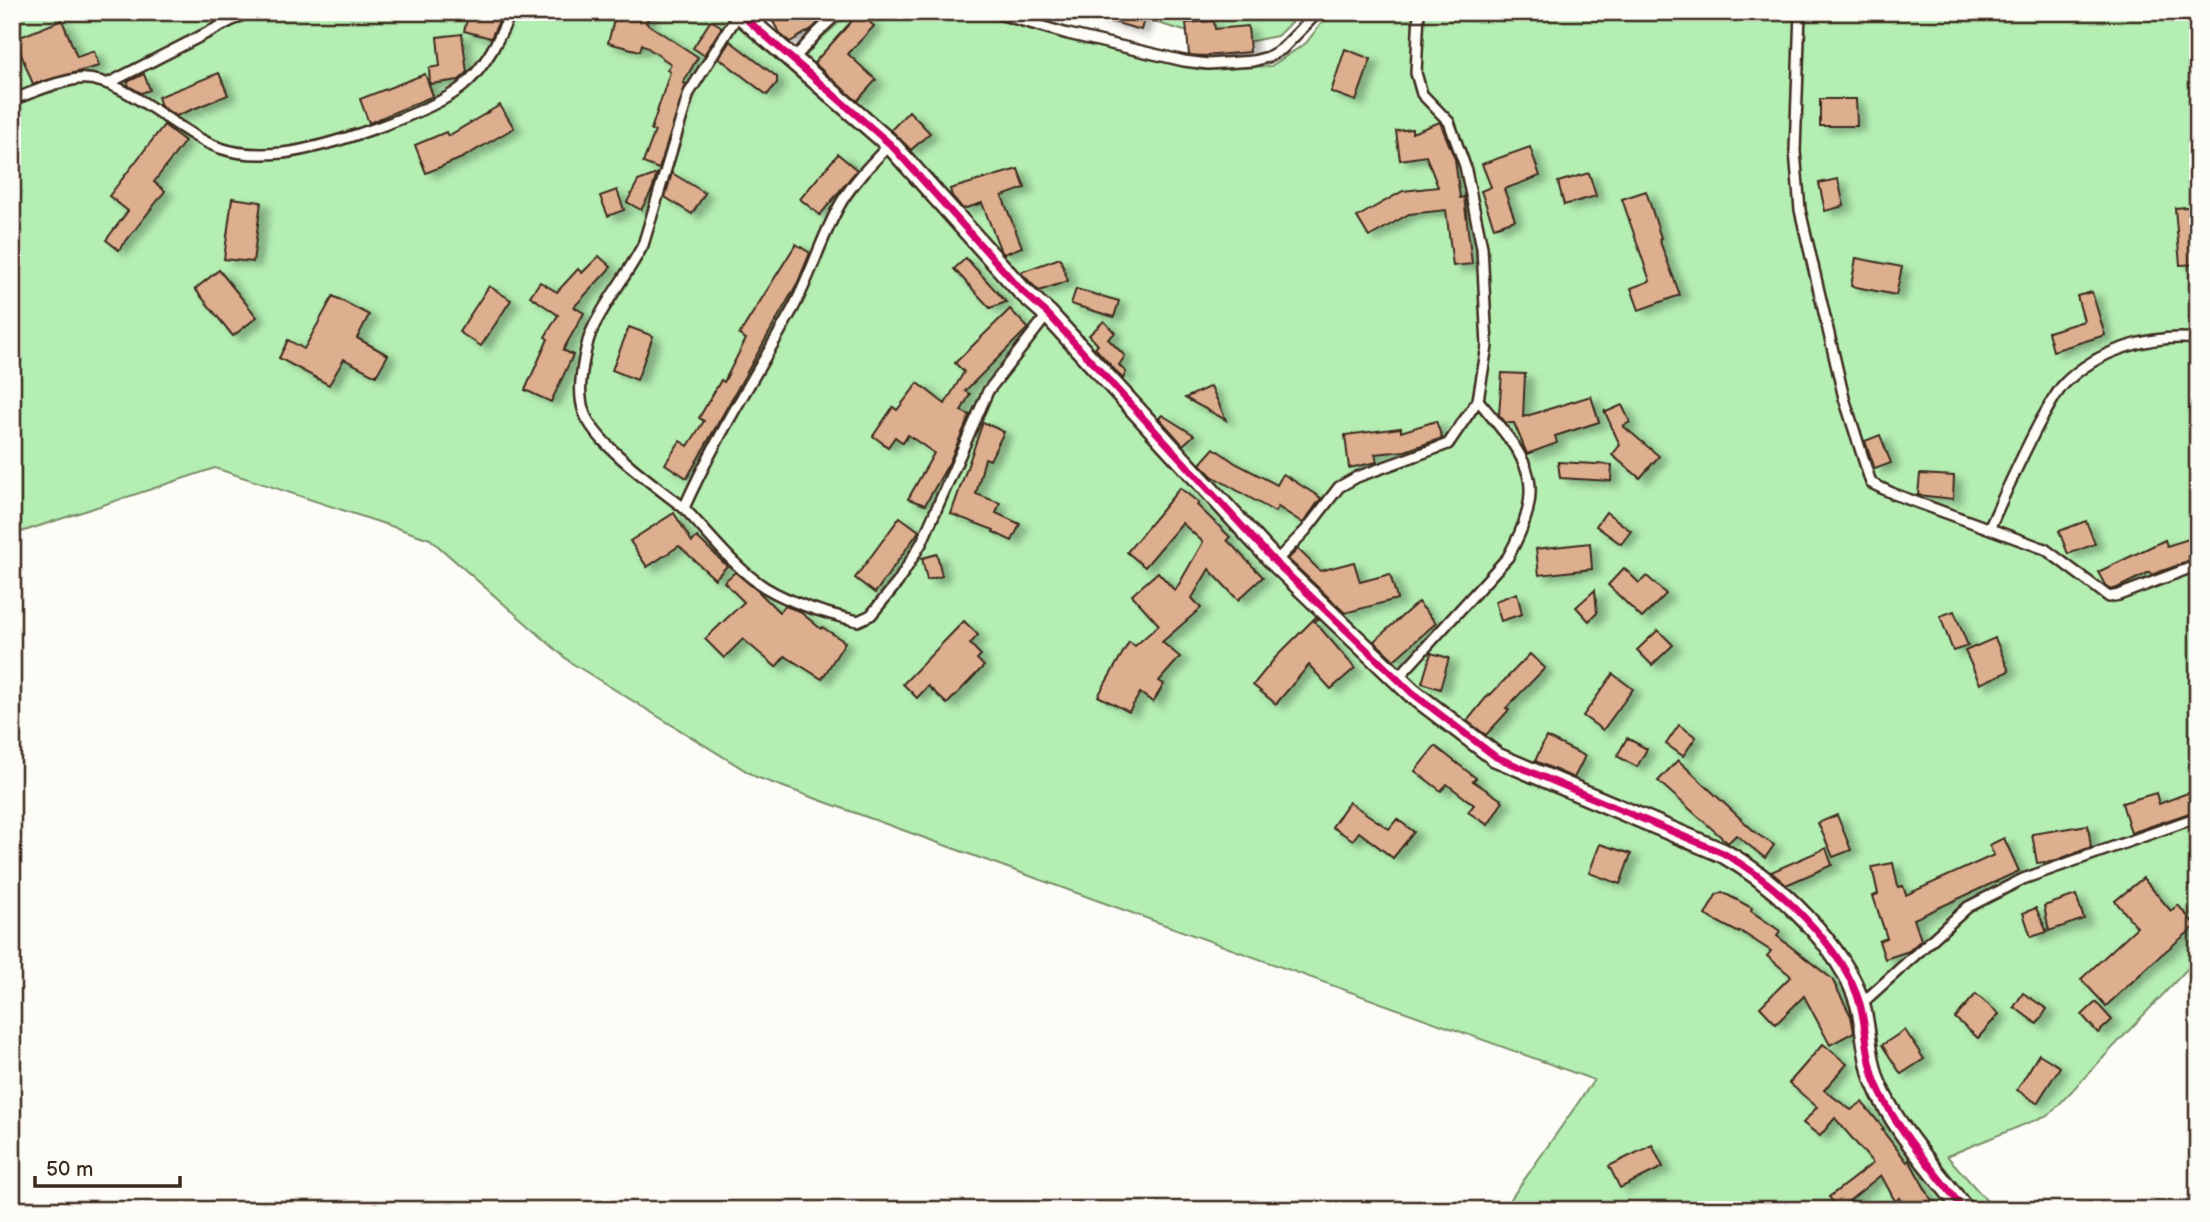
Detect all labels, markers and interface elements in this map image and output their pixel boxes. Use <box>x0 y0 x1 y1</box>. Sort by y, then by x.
scale bar <box>35 1145 180 1189</box>
text: 50 m <box>46 1157 93 1182</box>

